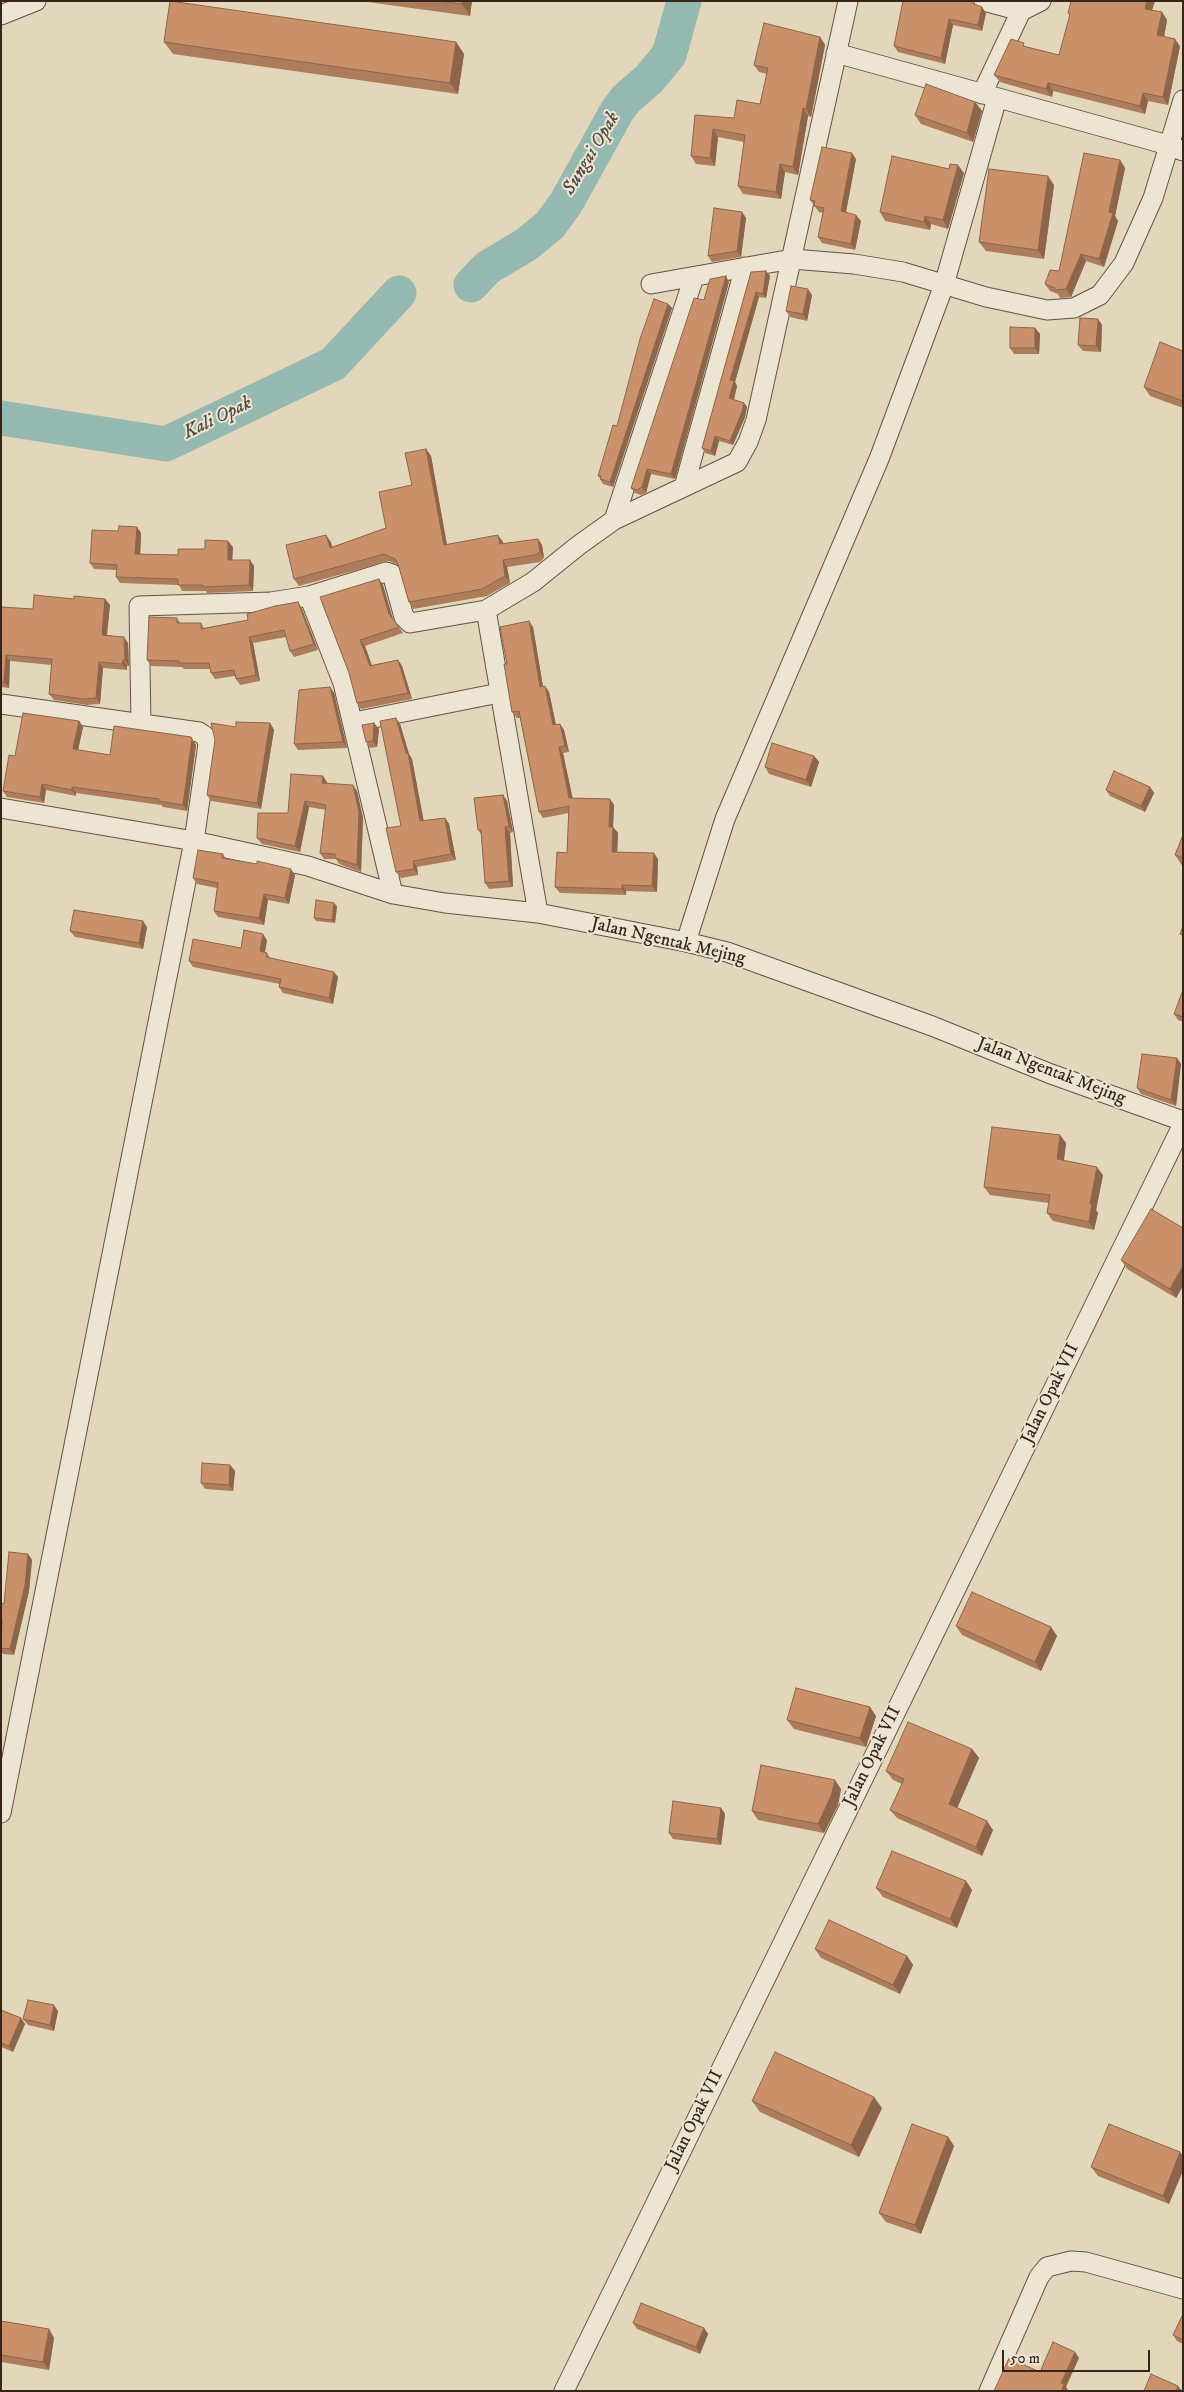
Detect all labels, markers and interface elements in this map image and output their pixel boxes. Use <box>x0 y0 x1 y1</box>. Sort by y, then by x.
water label: Sungai Opak <box>558 108 626 200</box>
water label: Kali Opak <box>180 393 256 445</box>
street label: Jalan Ngentak Mejing <box>589 914 747 970</box>
street label: Jalan Ngentak Mejing <box>974 1034 1128 1110</box>
street label: Jalan Opak VII <box>1017 1340 1085 1448</box>
street label: Jalan Opak VII <box>839 1703 907 1811</box>
street label: Jalan Opak VII <box>661 2067 729 2175</box>
scale bar <box>1004 2340 1152 2372</box>
text: 50 m <box>1010 2349 1040 2368</box>

